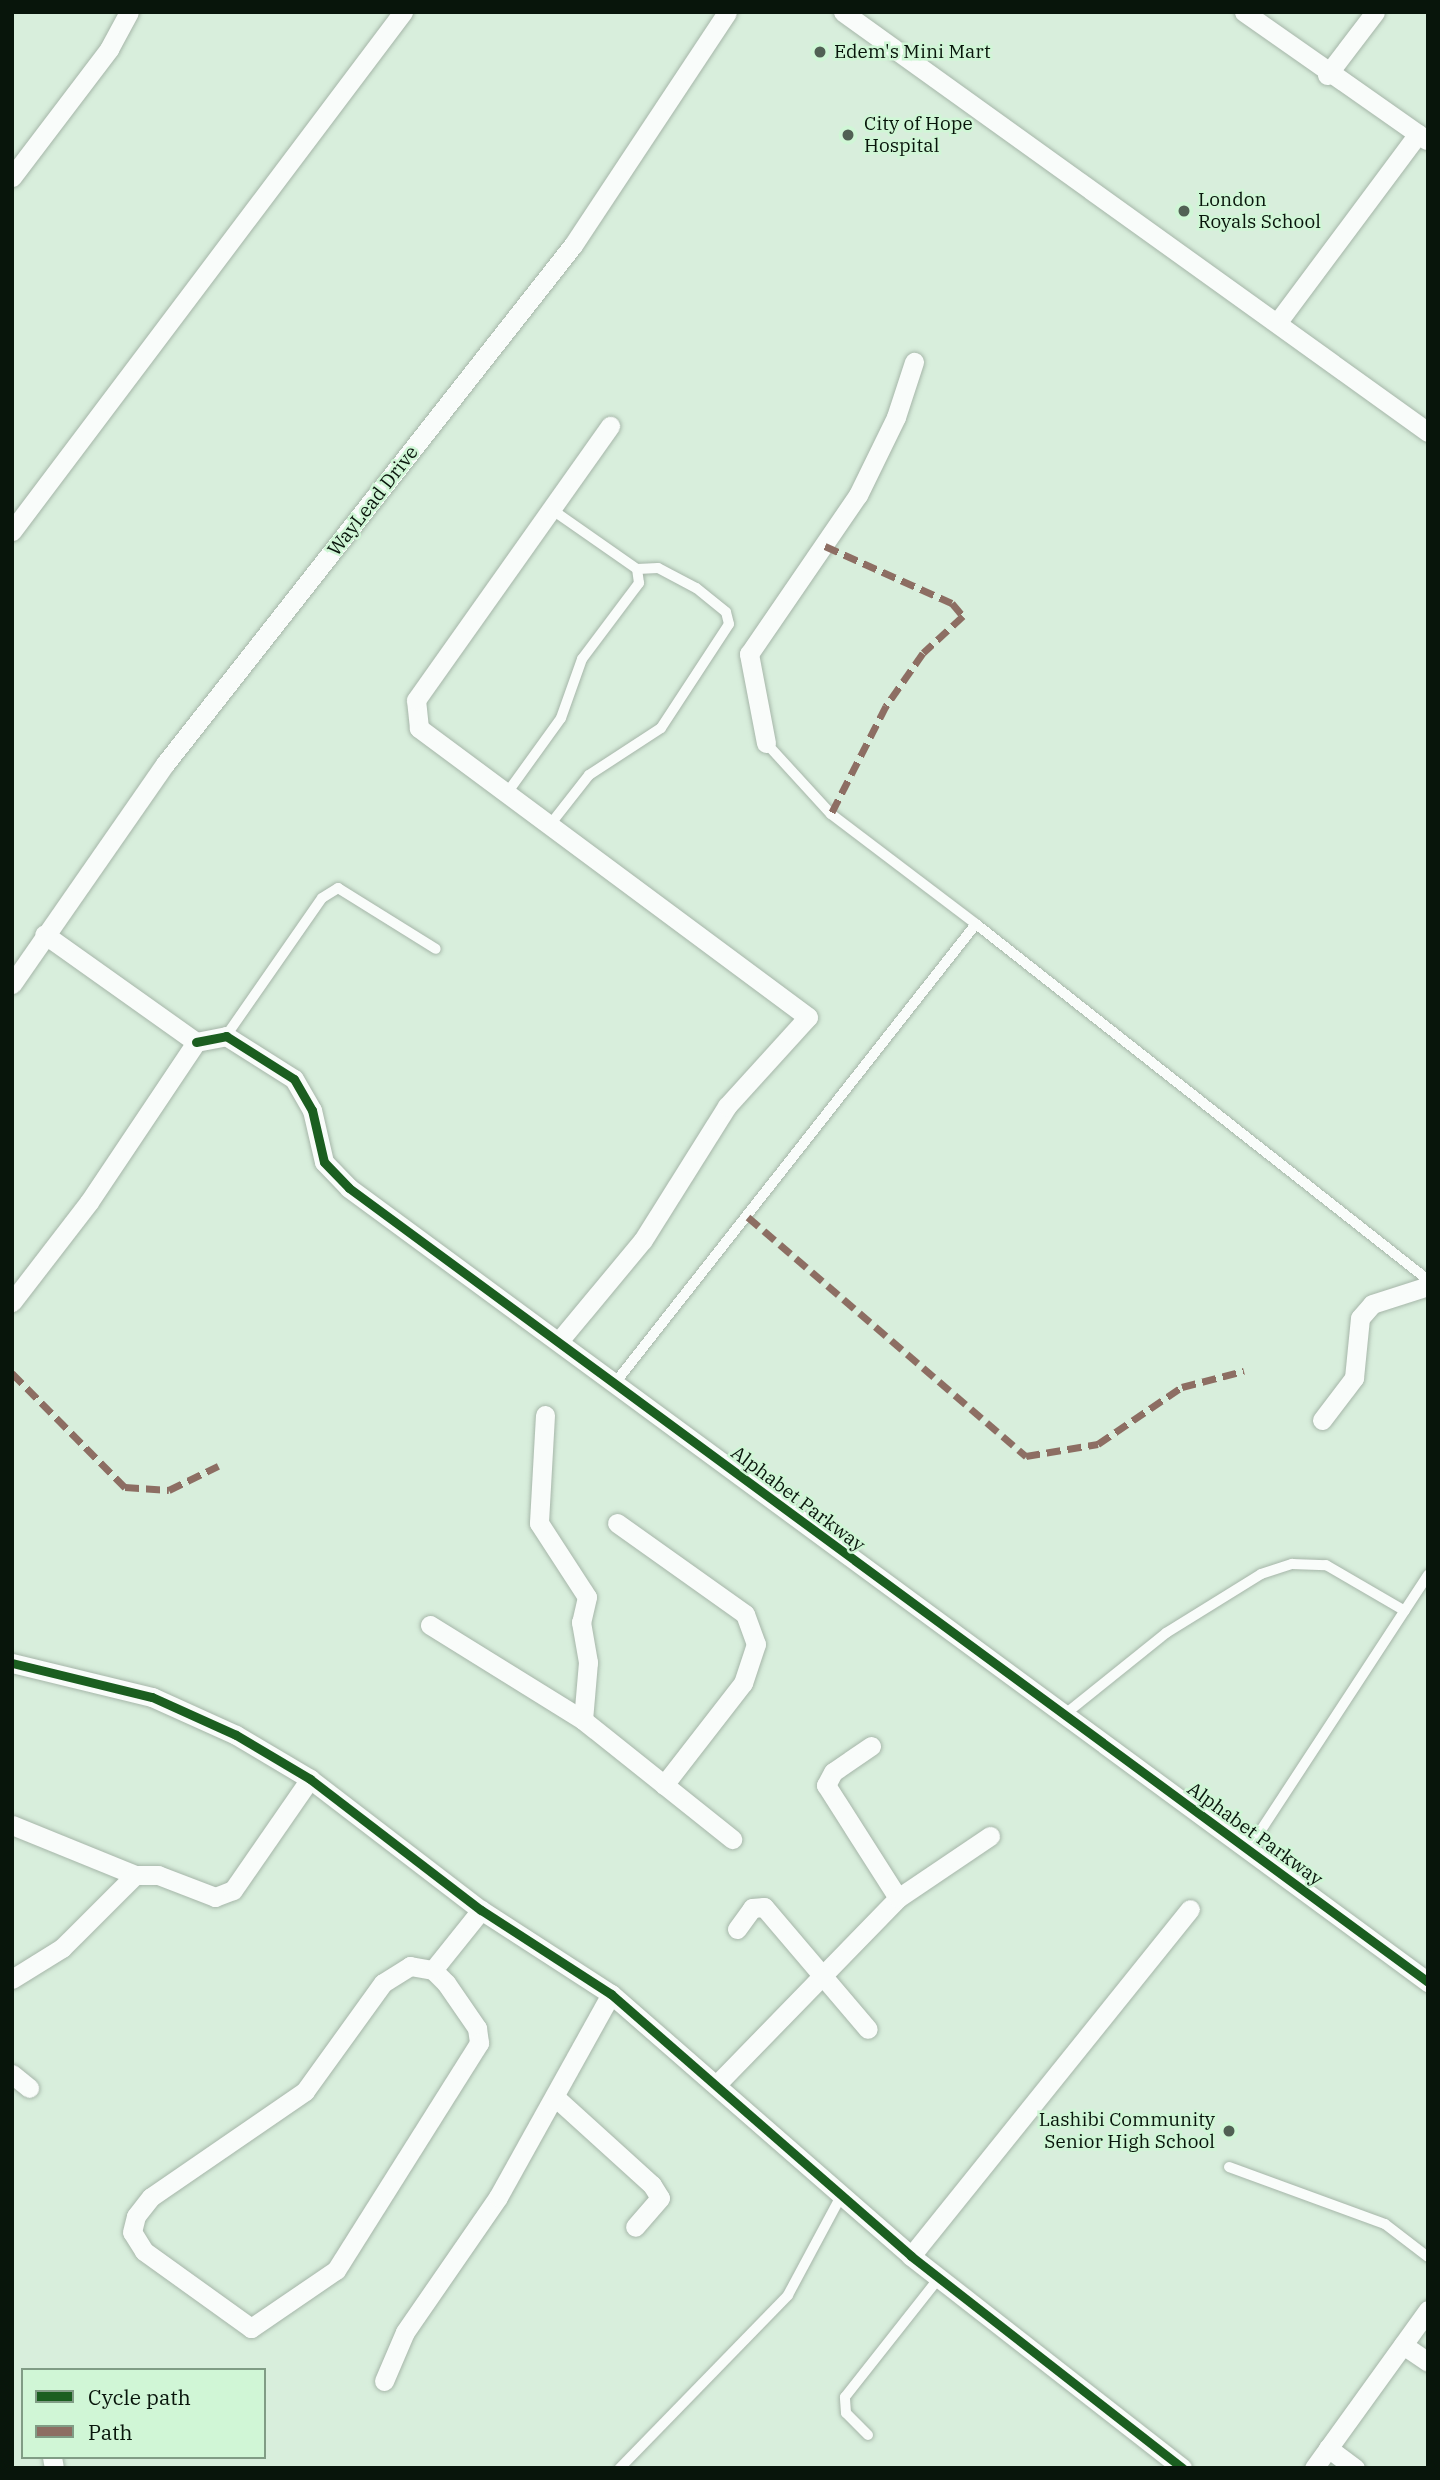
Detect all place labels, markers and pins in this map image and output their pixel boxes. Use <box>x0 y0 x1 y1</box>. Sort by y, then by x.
place label: Edem's Mini Mart <box>834 41 991 63</box>
marker: Edem's Mini Mart <box>812 44 828 60</box>
place label: City of Hope Hospital <box>864 113 973 157</box>
marker: City of Hope Hospital <box>838 125 858 145</box>
place label: London Royals School <box>1198 189 1321 233</box>
marker: London Royals School <box>1176 203 1192 219</box>
place label: Lashibi Community Senior High School <box>1039 2109 1215 2153</box>
marker: Lashibi Community Senior High School <box>1221 2123 1237 2139</box>

